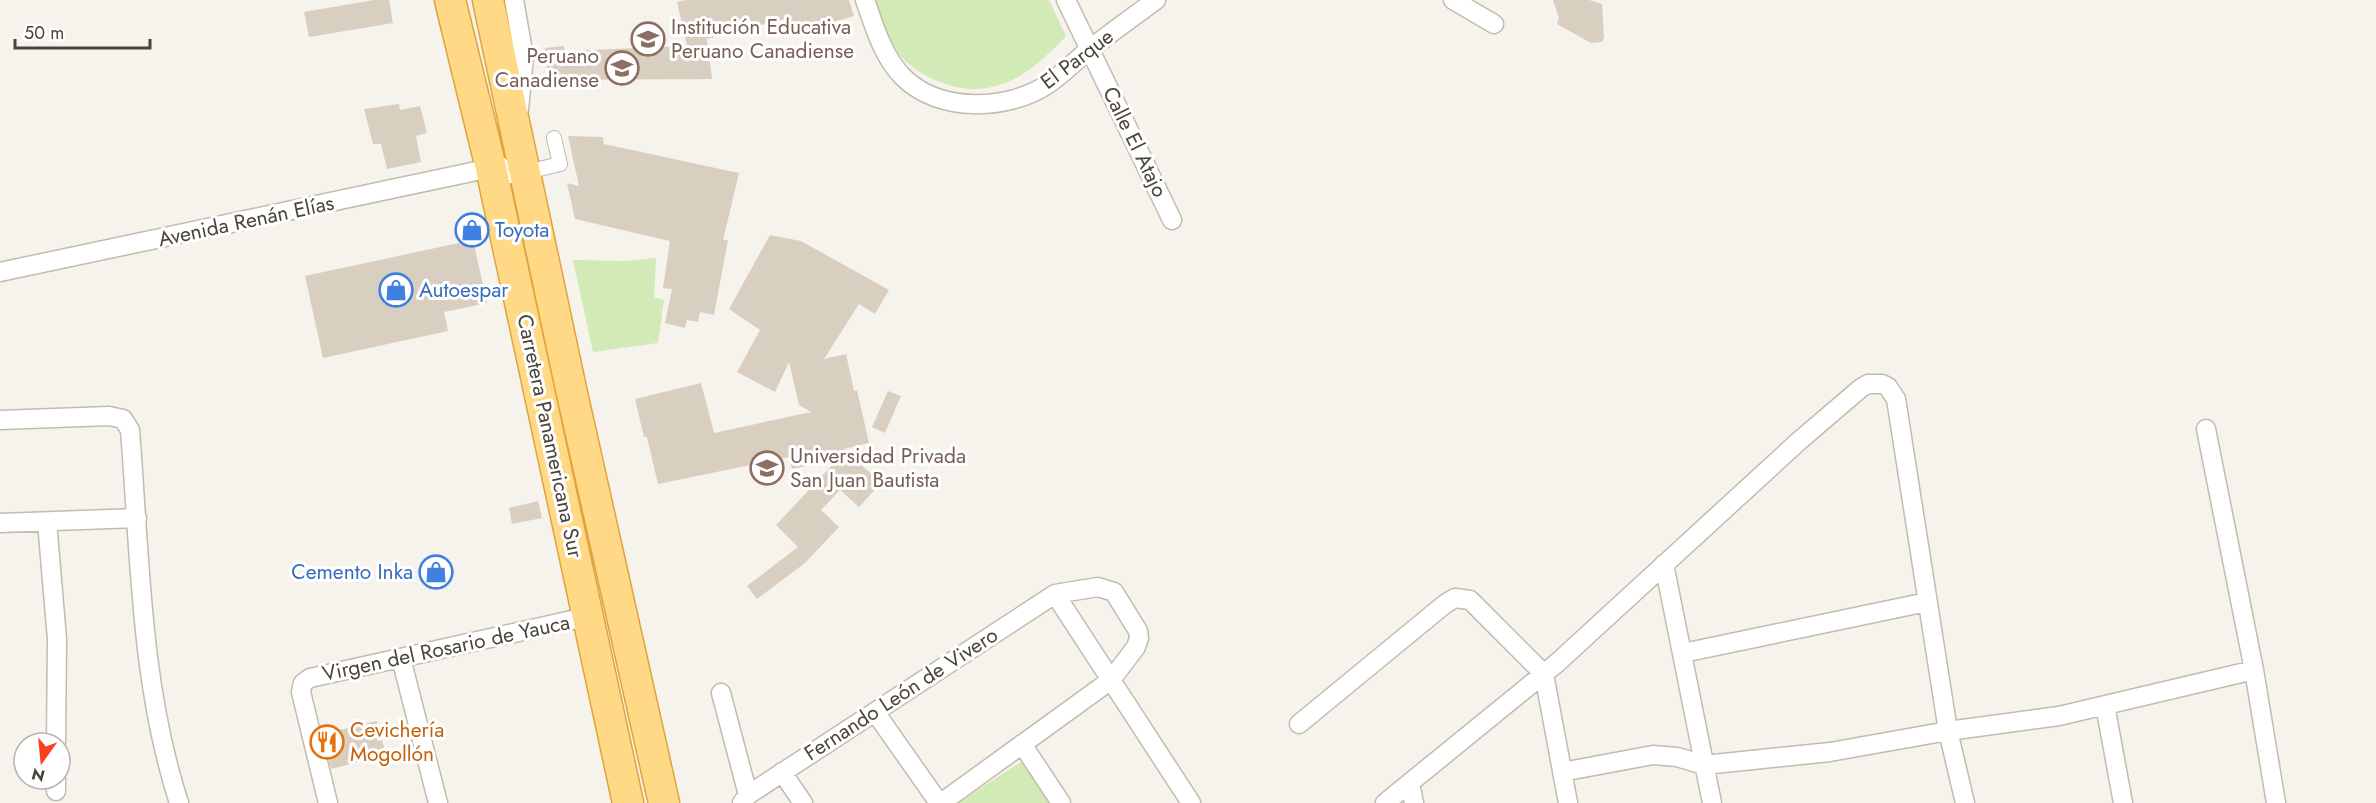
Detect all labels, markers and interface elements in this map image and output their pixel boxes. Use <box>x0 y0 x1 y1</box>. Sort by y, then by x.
scale bar <box>15 12 150 50</box>
place label: Institución Educativa Peruano Canadiense <box>671 12 854 66</box>
text: 50 m <box>24 20 64 46</box>
school or university icon: Institución Educativa Peruano Canadiense <box>630 21 666 57</box>
street label: El Parque <box>1034 22 1120 96</box>
place label: Peruano Canadiense <box>495 41 599 95</box>
school or university icon: Peruano Canadiense <box>604 50 640 86</box>
street label: Calle El Atajo <box>1095 82 1175 202</box>
street label: Avenida Renán Elías <box>155 188 337 254</box>
shop icon: Toyota <box>454 212 490 248</box>
place label: Toyota <box>495 215 549 245</box>
shop icon: Autoespar <box>378 272 414 308</box>
place label: Autoespar <box>419 275 509 305</box>
street label: Carretera Panamericana Sur <box>510 312 591 561</box>
place label: Universidad Privada San Juan Bautista <box>790 441 966 495</box>
school or university icon: Universidad Privada San Juan Bautista <box>749 450 785 486</box>
shop icon: Cemento Inka <box>418 554 454 590</box>
place label: Cemento Inka <box>291 557 413 587</box>
street label: Virgen del Rosario de Yauca <box>319 607 573 689</box>
street label: Fernando León de Vivero <box>798 620 1004 768</box>
place label: Cevichería Mogollón <box>350 715 444 769</box>
restaurant icon: Cevichería Mogollón <box>309 724 345 760</box>
north arrow <box>12 731 72 791</box>
text: N <box>29 762 47 788</box>

